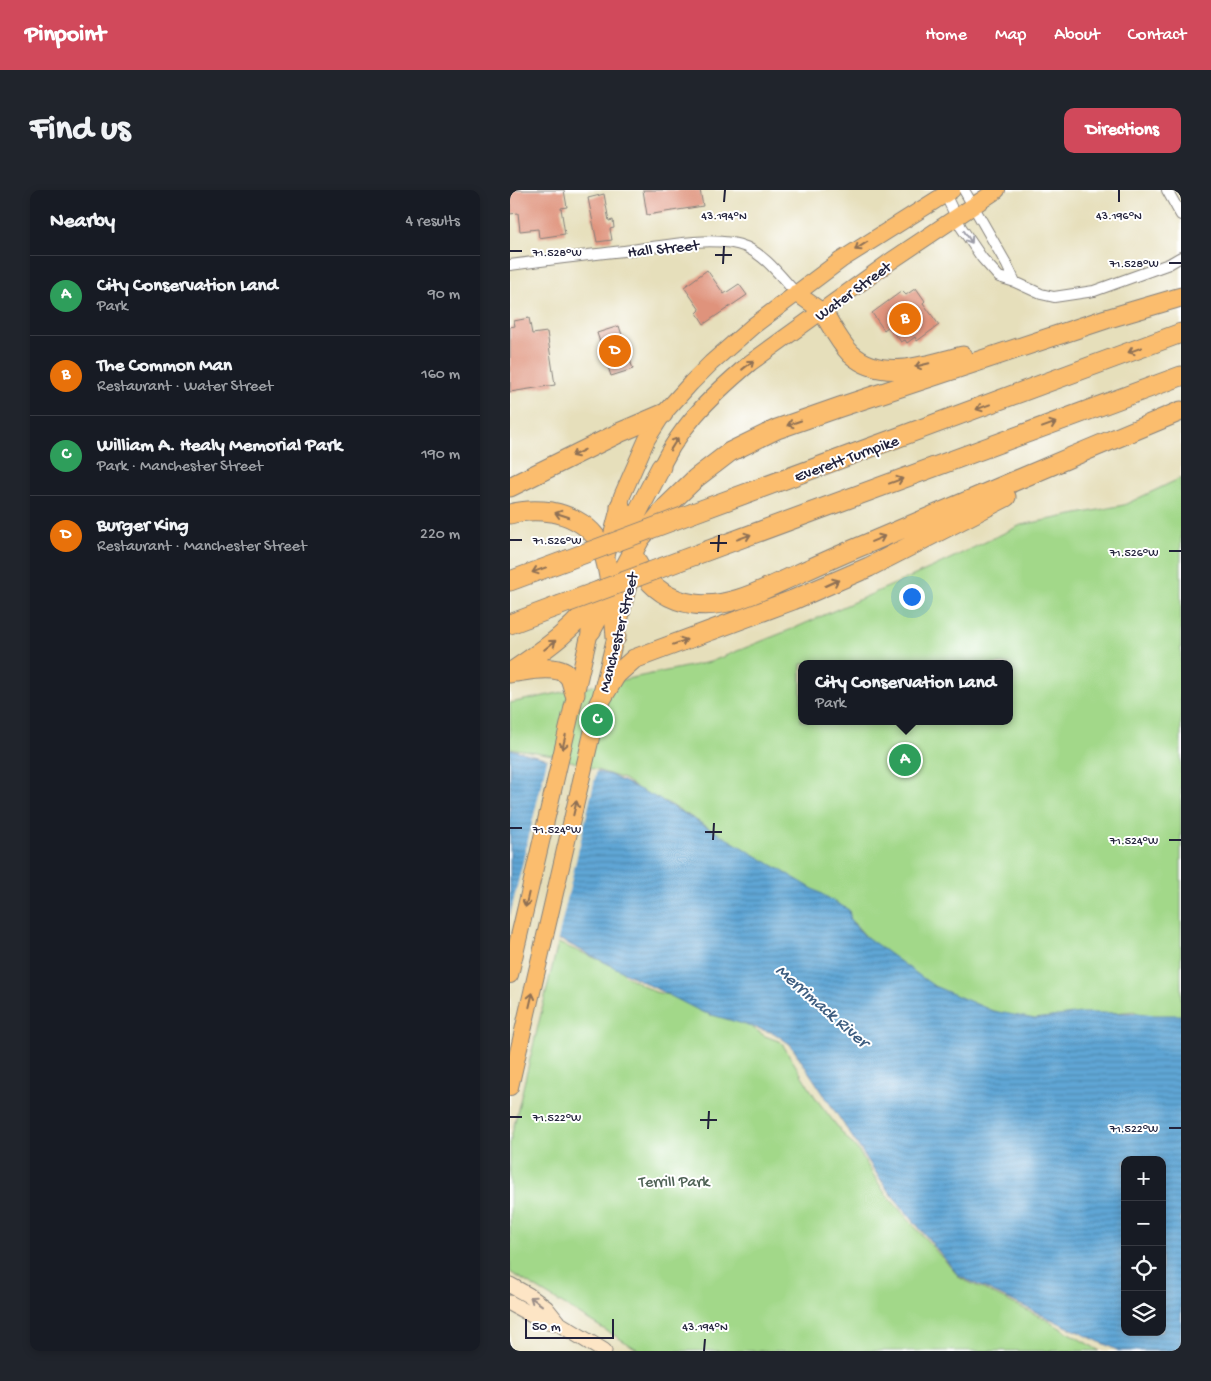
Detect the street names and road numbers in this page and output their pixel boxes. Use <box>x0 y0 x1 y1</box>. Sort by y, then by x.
street label: Hall Street <box>627 237 701 264</box>
street label: Water Street <box>812 258 897 327</box>
street label: Everett Turnpike <box>792 432 903 488</box>
street label: Manchester Street <box>596 570 645 695</box>

